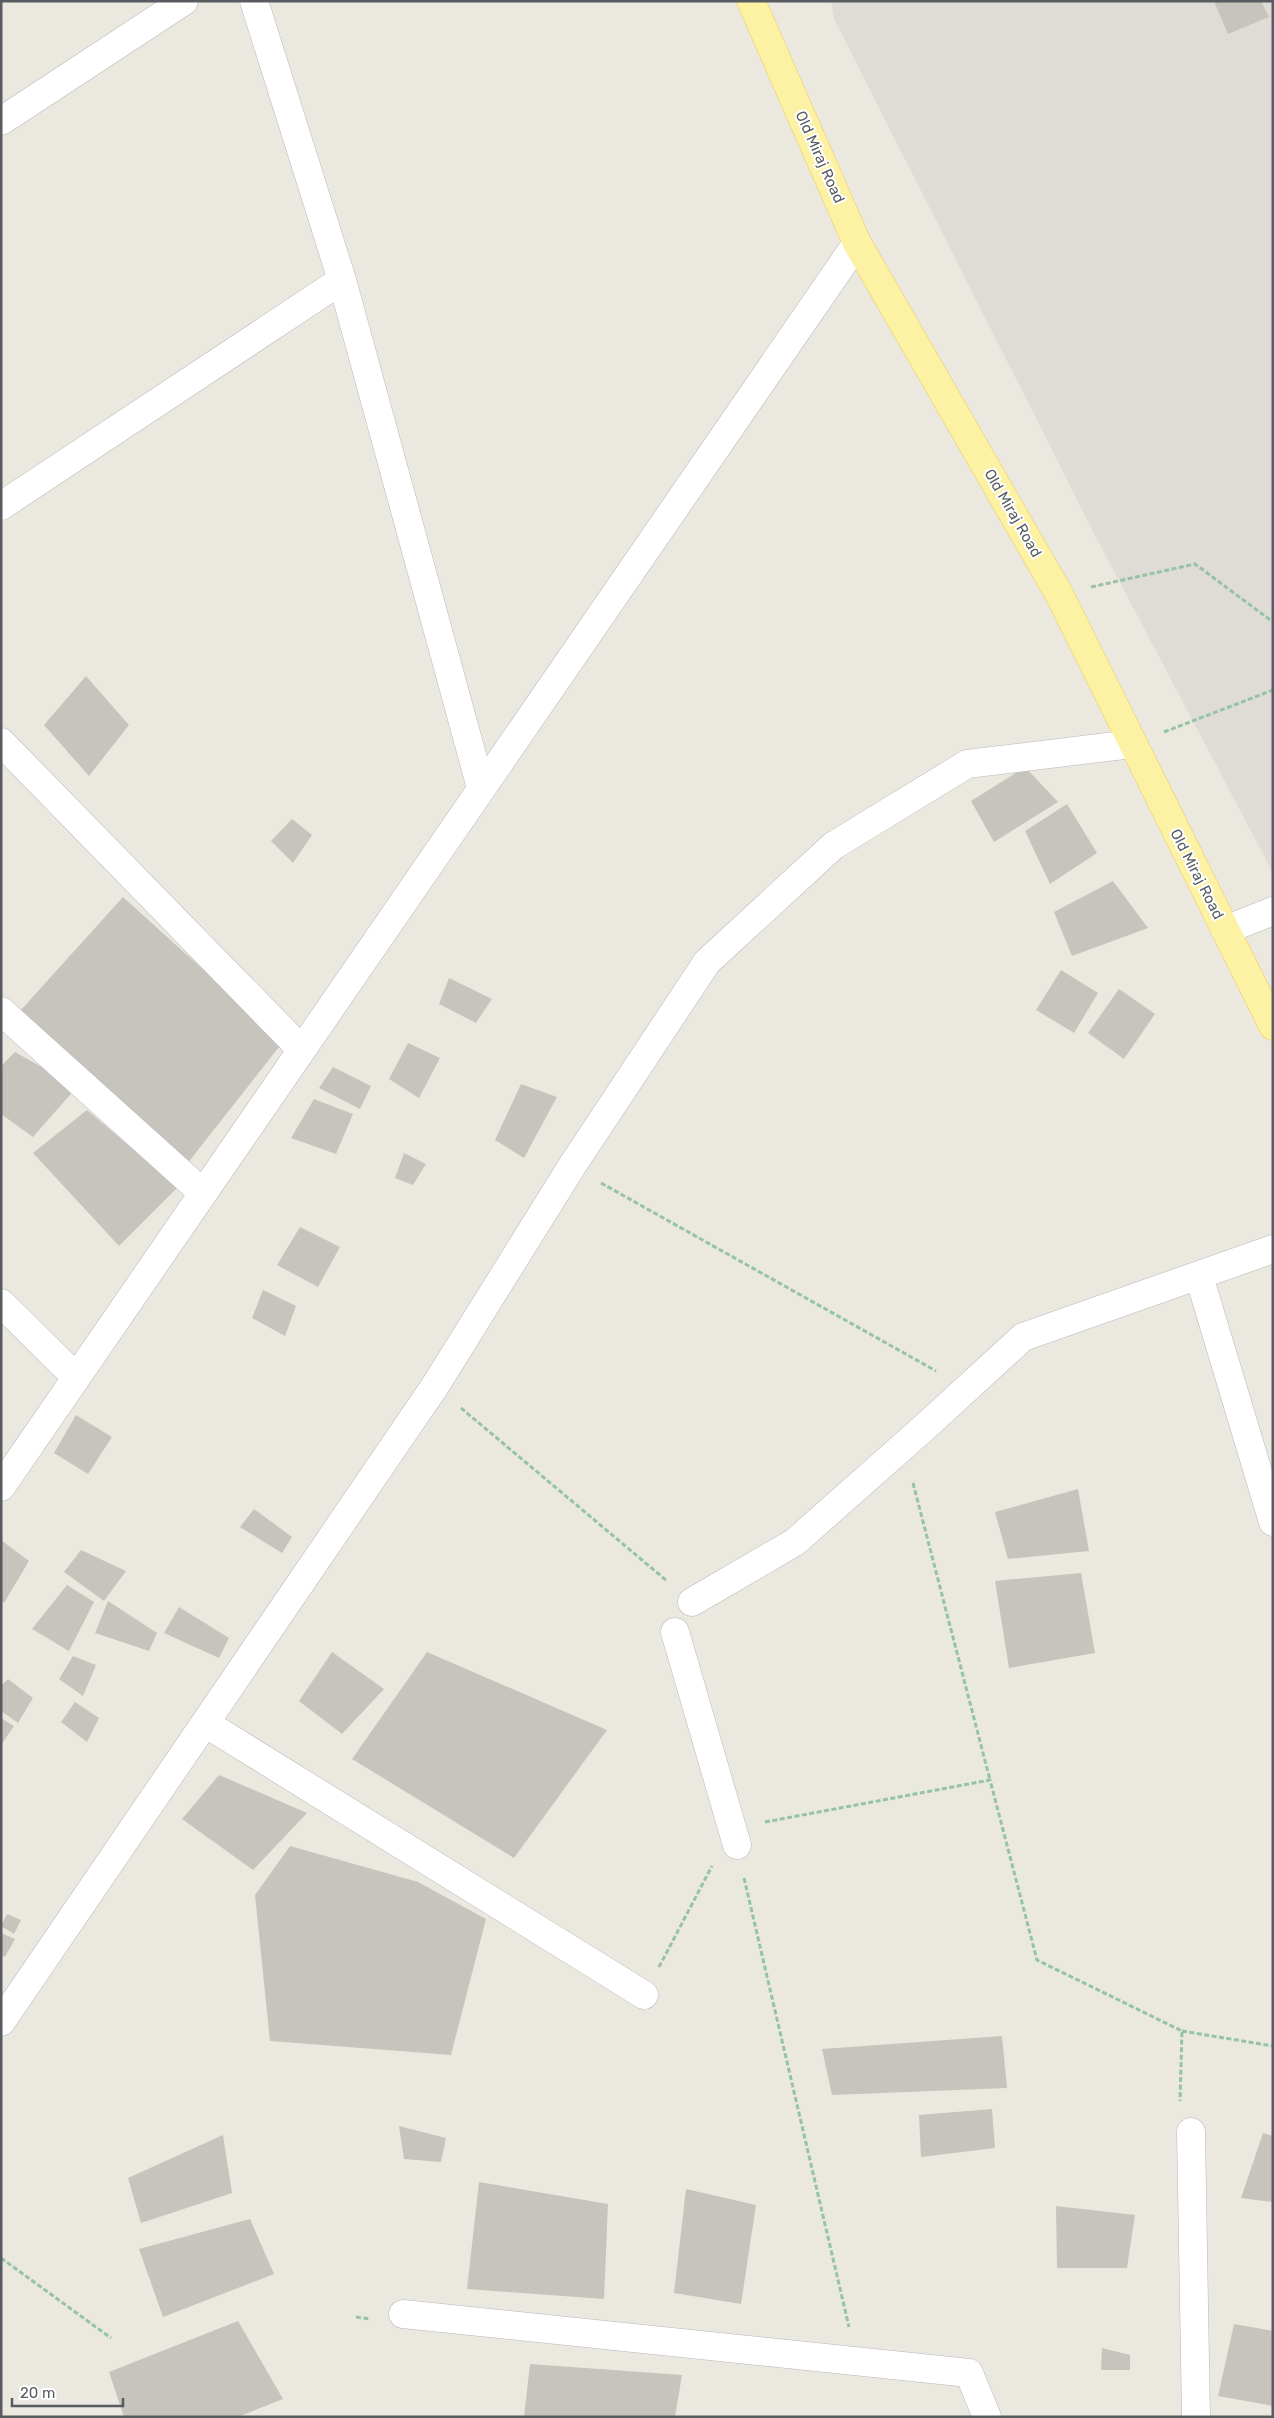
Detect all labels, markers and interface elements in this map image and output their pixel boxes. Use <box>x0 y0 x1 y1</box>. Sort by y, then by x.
street label: Old Miraj Road <box>792 108 848 206</box>
street label: Old Miraj Road <box>980 466 1046 560</box>
street label: Old Miraj Road <box>1167 826 1227 922</box>
scale bar <box>12 2376 124 2408</box>
text: 20 m <box>20 2384 55 2402</box>

